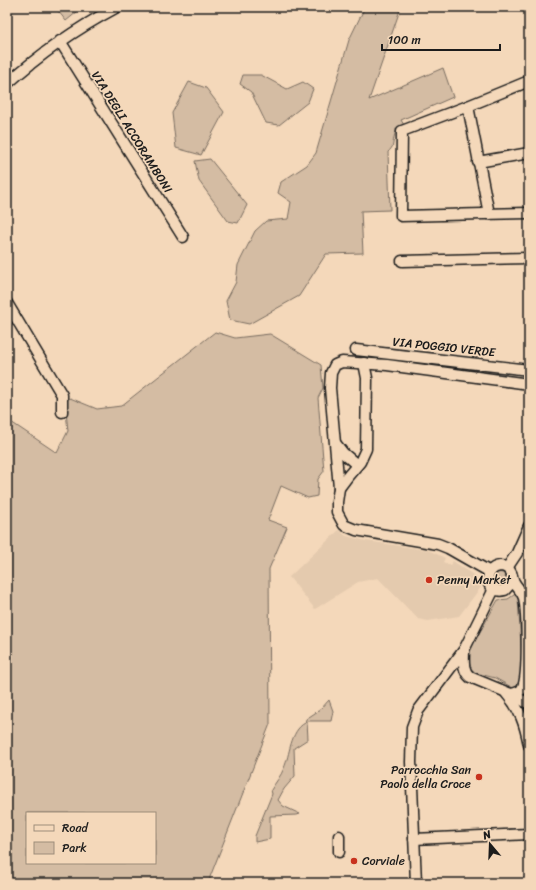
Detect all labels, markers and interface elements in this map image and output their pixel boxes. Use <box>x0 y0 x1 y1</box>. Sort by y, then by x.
scale bar <box>382 26 500 52</box>
text: 100 m <box>388 29 421 51</box>
street label: VIA DEGLI ACCORAMBONI <box>85 67 179 198</box>
street label: VIA POGGIO VERDE <box>392 331 498 363</box>
place label: Penny Market <box>437 569 512 591</box>
marker: Penny Market <box>424 575 434 585</box>
place label: Parrocchia San Paolo della Croce <box>380 759 471 795</box>
marker: Parrocchia San Paolo della Croce <box>474 772 484 782</box>
legend <box>26 812 156 864</box>
text: Road <box>62 817 89 839</box>
north arrow <box>470 824 510 864</box>
text: N <box>479 825 494 846</box>
text: Park <box>62 837 87 859</box>
place label: Corviale <box>362 850 405 872</box>
marker: Corviale <box>349 856 359 866</box>

